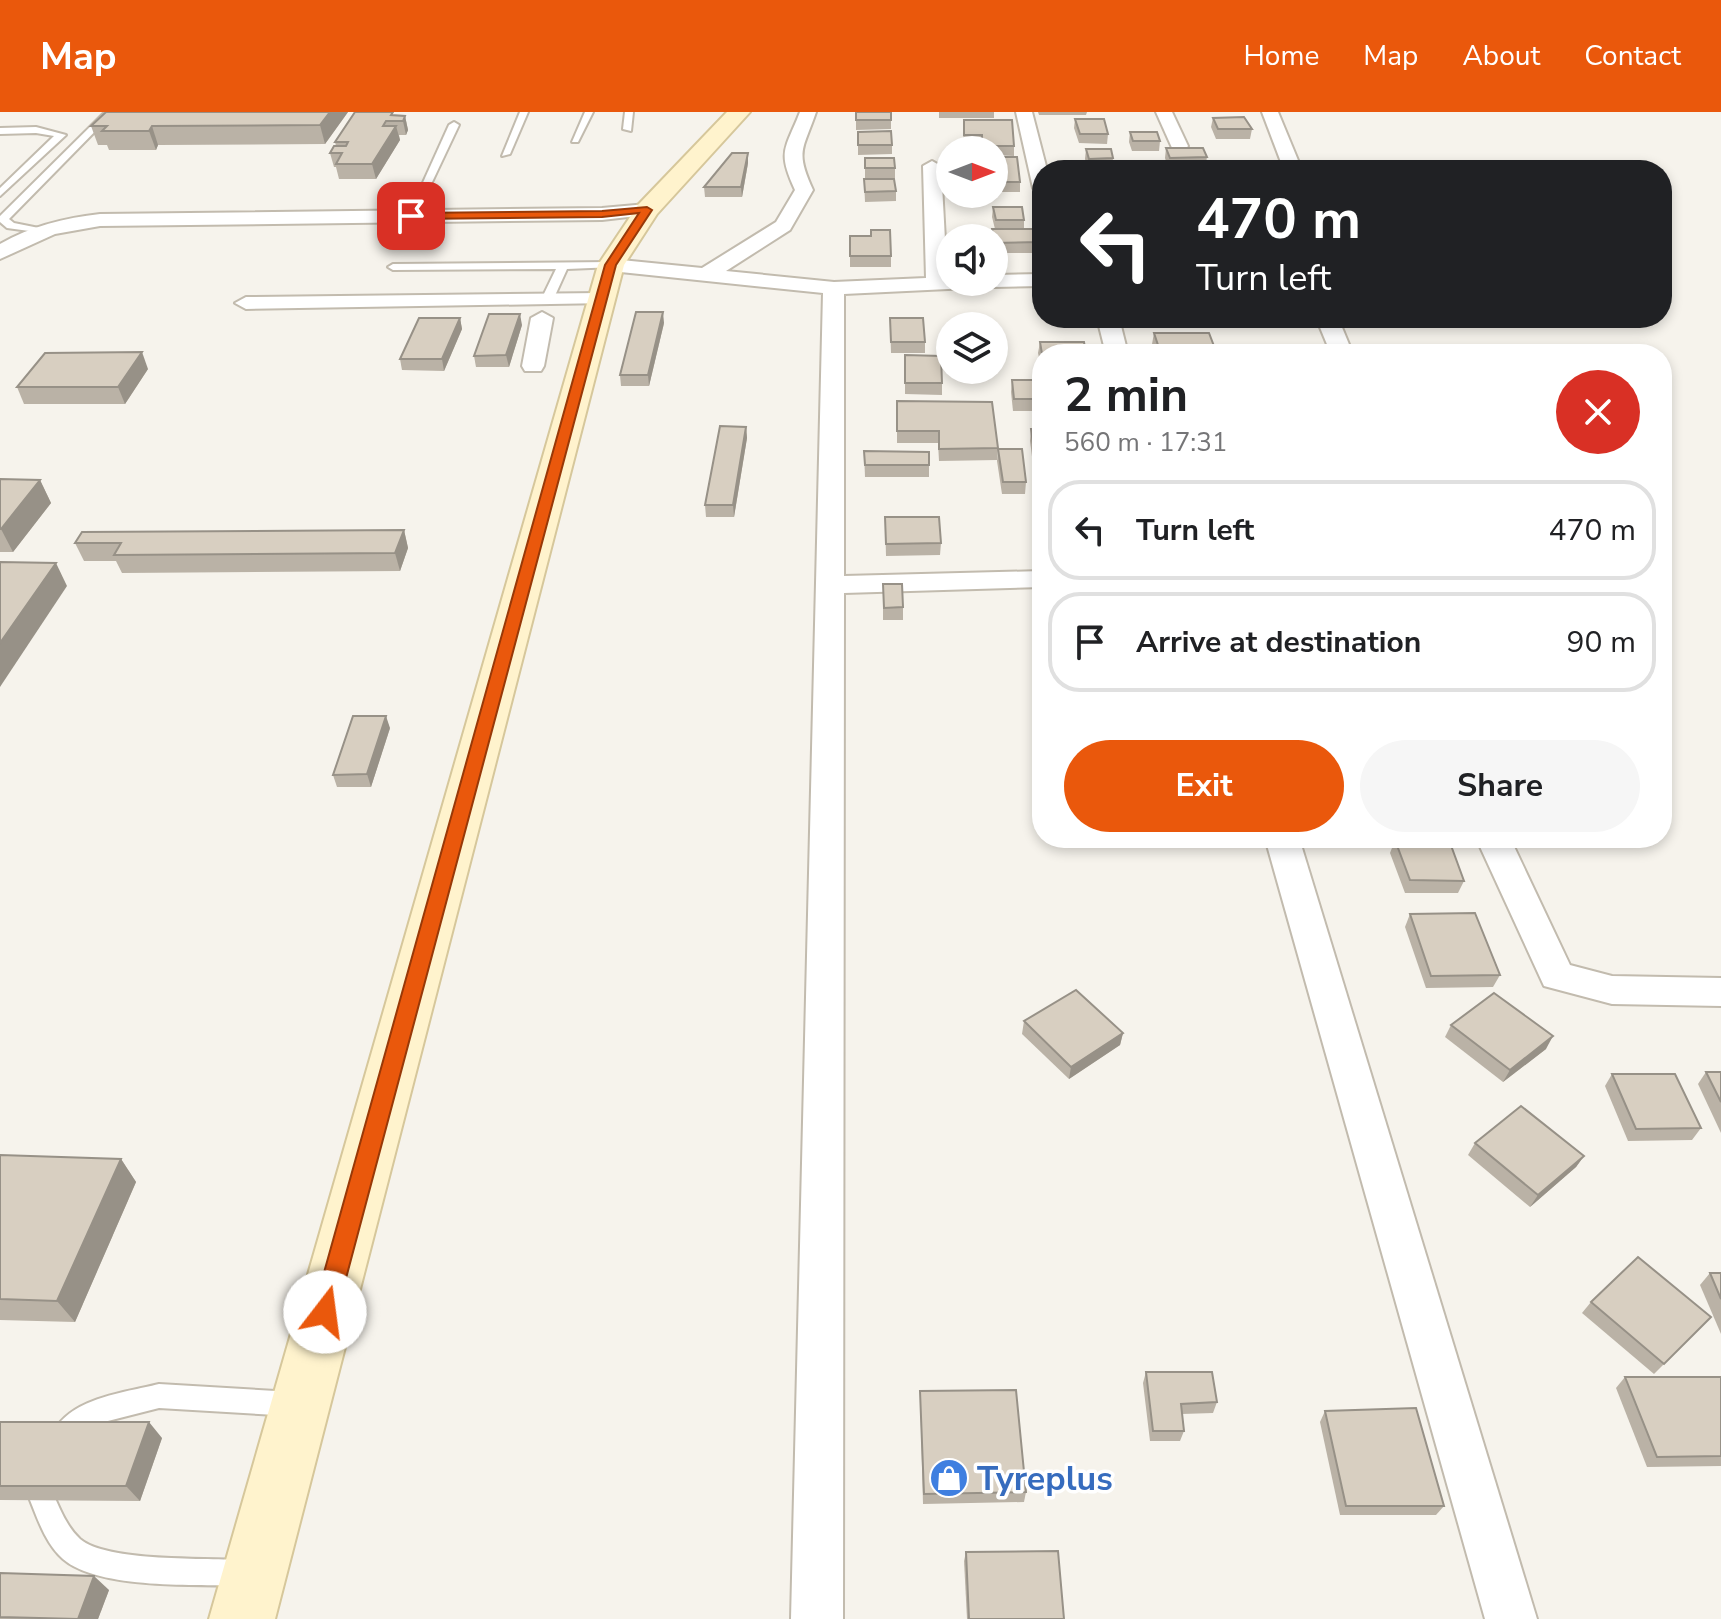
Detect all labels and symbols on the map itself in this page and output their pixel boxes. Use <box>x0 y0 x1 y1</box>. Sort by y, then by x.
north arrow <box>936 136 1008 208</box>
pin <box>377 182 445 250</box>
position arrow <box>283 1270 367 1354</box>
place label: Tyreplus <box>977 1456 1113 1502</box>
shop icon: Tyreplus <box>928 1457 970 1499</box>

